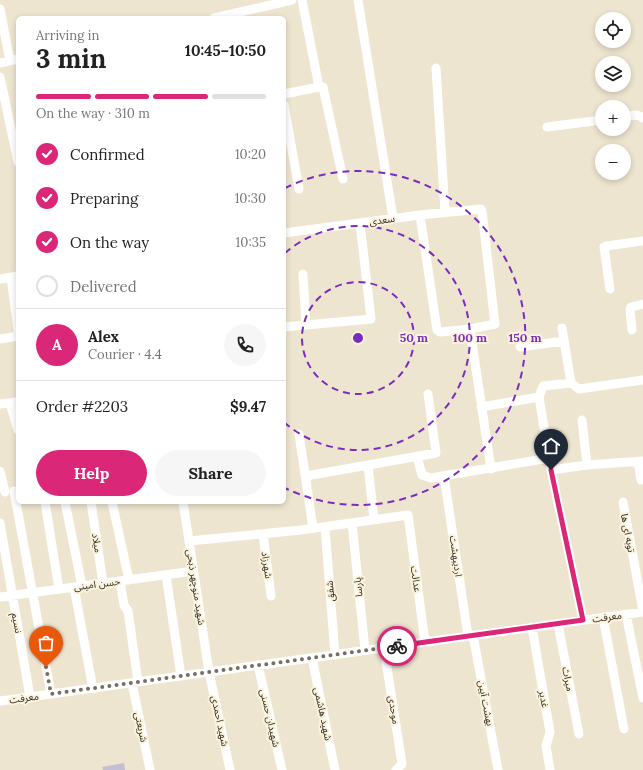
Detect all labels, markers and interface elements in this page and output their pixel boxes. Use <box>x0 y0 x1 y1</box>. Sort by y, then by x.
map controls <box>595 12 631 180</box>
button: locate <box>595 12 631 48</box>
text: Arriving in <box>36 27 99 44</box>
text: 10:45–10:50 <box>185 41 266 60</box>
text: 3 min <box>36 42 106 75</box>
button: layers <box>595 56 631 92</box>
button: + <box>595 100 631 136</box>
text: On the way · 310 m <box>36 105 150 122</box>
icon: check <box>36 143 58 165</box>
button: − <box>595 144 631 180</box>
text: Confirmed <box>70 145 145 164</box>
text: 10:20 <box>235 146 266 163</box>
icon: check <box>36 187 58 209</box>
text: Preparing <box>70 189 138 208</box>
text: 10:30 <box>235 190 266 207</box>
street label: سعدی <box>368 212 396 228</box>
icon: check <box>36 231 58 253</box>
text: On the way <box>70 233 149 252</box>
text: 10:35 <box>236 234 266 251</box>
text: Delivered <box>70 277 137 296</box>
button: phone <box>224 324 266 366</box>
text: Alex <box>88 327 119 346</box>
text: 50 m <box>400 330 428 345</box>
text: 100 m <box>453 330 487 345</box>
text: 150 m <box>508 330 542 345</box>
centre of rings <box>351 331 365 345</box>
text: A <box>52 335 62 354</box>
text: Courier · 4.4 <box>88 346 162 363</box>
text: Order #2203 <box>36 397 128 416</box>
text: $9.47 <box>230 397 266 416</box>
pin <box>534 429 568 470</box>
icon: home <box>540 435 562 457</box>
button: Help <box>36 450 147 496</box>
button: Share <box>155 450 266 496</box>
street label: توبه ای ها <box>618 513 638 554</box>
street label: میلاد <box>89 532 105 554</box>
street label: اردیبهشت <box>447 535 465 577</box>
street label: شهید منوچهر ذبحی <box>184 548 208 626</box>
street label: شهرزاد <box>259 551 275 580</box>
street label: عدالت <box>408 565 424 593</box>
street label: حسن امینی <box>73 575 121 593</box>
street label: پارسا <box>350 576 366 598</box>
street label: شفق <box>323 580 337 602</box>
street label: معرفت <box>591 609 623 625</box>
street label: نسیم <box>8 612 25 635</box>
pin <box>29 626 63 667</box>
courier <box>377 626 417 666</box>
icon: bag <box>35 632 57 654</box>
icon: bike <box>386 635 408 657</box>
street label: میراث <box>559 665 577 693</box>
street label: بهشت آیین <box>475 679 497 727</box>
street label: شهید هاشمی <box>311 686 335 742</box>
street label: شهیدان حسنی <box>257 688 283 748</box>
street label: غدیر <box>536 688 552 709</box>
street label: معرفت <box>8 690 40 706</box>
street label: شهید احمدی <box>208 694 232 748</box>
street label: موحدی <box>385 695 403 725</box>
street label: شریعتی <box>131 711 151 744</box>

